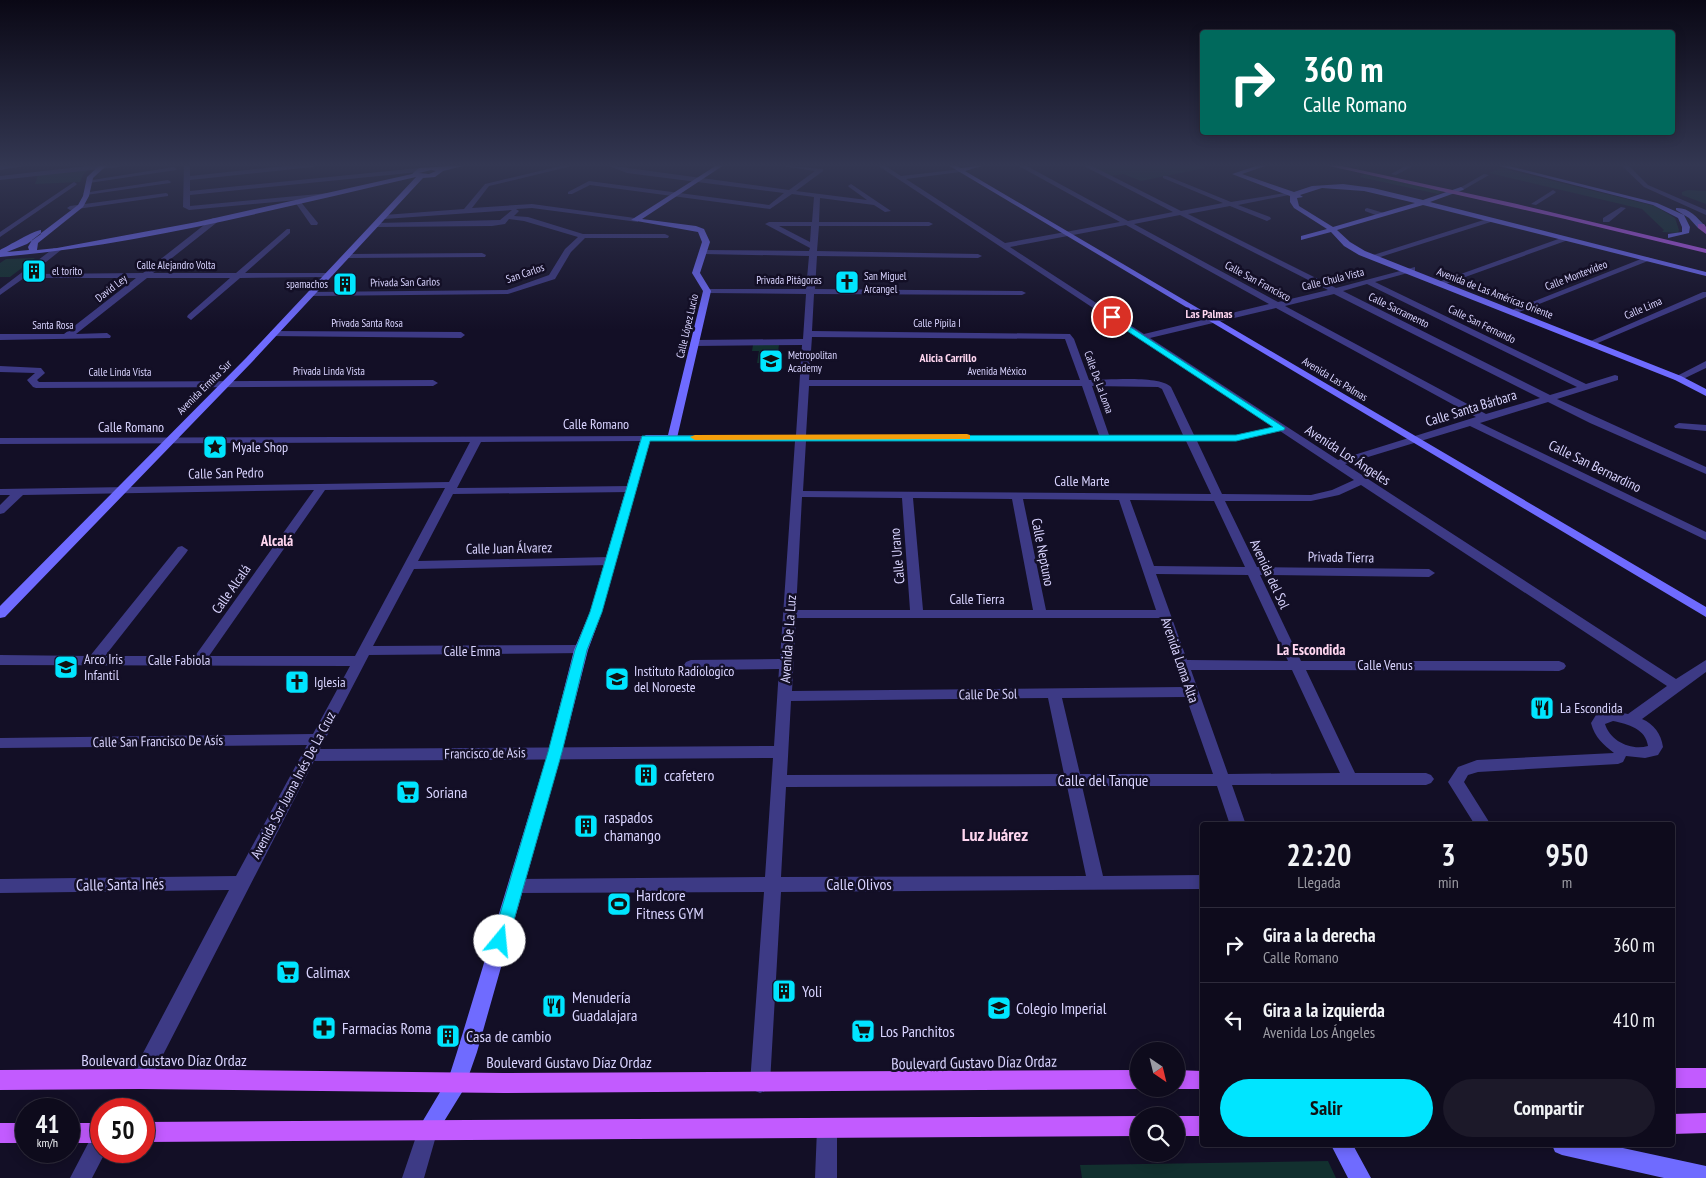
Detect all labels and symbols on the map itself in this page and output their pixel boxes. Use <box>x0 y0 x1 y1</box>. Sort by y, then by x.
street label: Calle Montevideo <box>1543 257 1609 293</box>
building icon: el torito <box>21 258 47 284</box>
street label: Calle Alejandro Volta <box>137 258 215 272</box>
street label: Calle San Francisco <box>1223 258 1294 304</box>
street label: San Carlos <box>504 260 546 286</box>
place label: el torito <box>52 264 82 278</box>
street label: Avenida de Las Américas Oriente <box>1435 264 1556 322</box>
street label: Calle Chula Vista <box>1300 265 1366 293</box>
church icon: San Miguel Arcangel <box>834 269 860 295</box>
place label: San Miguel Arcangel <box>864 269 907 296</box>
street label: David Ley <box>92 271 130 305</box>
building icon: spamachos <box>332 271 358 297</box>
street label: Privada Pitágoras <box>756 273 822 287</box>
street label: Privada San Carlos <box>370 274 440 290</box>
place label: spamachos <box>286 277 328 291</box>
street label: Calle Sacramento <box>1366 289 1432 331</box>
street label: Calle López Lucio <box>673 292 701 360</box>
street label: Calle Lima <box>1622 294 1664 322</box>
pin <box>1091 296 1133 338</box>
street label: Calle San Fernando <box>1446 302 1518 346</box>
district label: Las Palmas <box>1185 306 1233 321</box>
street label: Privada Santa Rosa <box>331 316 403 330</box>
street label: Calle Pípila I <box>913 316 961 330</box>
street label: Santa Rosa <box>32 318 74 332</box>
school or university icon: Metropolitan Academy <box>758 348 784 374</box>
place label: Metropolitan Academy <box>788 348 837 375</box>
street label: Calle De La Loma <box>1081 349 1117 415</box>
district label: Alicia Carrillo <box>918 350 977 365</box>
street label: Avenida Las Palmas <box>1300 354 1371 404</box>
street label: Avenida Ermita Sur <box>174 357 234 417</box>
street label: Privada Linda Vista <box>293 364 365 378</box>
street label: Avenida México <box>967 364 1027 378</box>
street label: Calle Linda Vista <box>89 365 151 379</box>
street label: Calle Santa Bárbara <box>1423 386 1519 430</box>
street label: Calle Romano <box>563 415 629 433</box>
street label: Calle Romano <box>98 418 164 436</box>
street label: Avenida Los Ángeles <box>1302 421 1394 489</box>
place icon: Myale Shop <box>202 434 228 460</box>
street label: Calle San Bernardino <box>1546 436 1644 496</box>
place label: Myale Shop <box>232 438 288 456</box>
street label: Calle San Pedro <box>188 463 264 483</box>
street label: Calle Marte <box>1054 472 1110 490</box>
street label: Calle Neptuno <box>1028 517 1058 587</box>
street label: Calle Urano <box>886 527 908 585</box>
district label: Alcalá <box>260 531 293 550</box>
street label: Avenida del Sol <box>1246 536 1294 612</box>
street label: Calle Juan Álvarez <box>466 538 552 558</box>
street label: Privada Tierra <box>1308 547 1374 567</box>
street label: Calle Alcalá <box>208 561 254 617</box>
street label: Calle Tierra <box>949 590 1005 608</box>
street label: Avenida De La Luz <box>776 594 800 684</box>
street label: Avenida Loma Alta <box>1157 615 1203 705</box>
district label: La Escondida <box>1277 640 1345 659</box>
street label: Calle Emma <box>444 642 500 660</box>
place label: Arco Iris Infantil <box>84 650 123 684</box>
street label: Calle Fabiola <box>148 651 210 669</box>
school or university icon: Arco Iris Infantil <box>53 654 79 680</box>
street label: Calle Venus <box>1357 656 1413 674</box>
place label: Instituto Radiologico del Noroeste <box>634 662 734 696</box>
school or university icon: Instituto Radiologico del Noroeste <box>604 666 630 692</box>
church icon: Iglesia <box>284 669 310 695</box>
place label: Iglesia <box>314 673 346 691</box>
street label: Calle De Sol <box>959 684 1018 704</box>
restaurant icon: La Escondida <box>1529 695 1555 721</box>
place label: La Escondida <box>1560 699 1623 717</box>
street label: Avenida Sor Juana Inés De La Cruz <box>247 708 339 862</box>
street label: Calle San Francisco De Asís <box>93 731 224 751</box>
street label: Francisco de Asis <box>444 743 526 763</box>
building icon: ccafetero <box>633 762 659 788</box>
place label: ccafetero <box>664 765 714 785</box>
street label: Calle del Tanque <box>1058 770 1148 790</box>
supermarket icon: Soriana <box>395 779 421 805</box>
place label: Soriana <box>426 782 467 802</box>
place label: raspados chamango <box>604 807 661 845</box>
building icon: raspados chamango <box>573 813 599 839</box>
district label: Luz Juárez <box>962 823 1028 846</box>
street label: Calle Santa Inés <box>76 873 164 895</box>
street label: Calle Olivos <box>826 874 892 894</box>
place label: Hardcore Fitness GYM <box>636 885 704 923</box>
sports icon: Hardcore Fitness GYM <box>606 891 632 917</box>
position arrow <box>473 914 525 966</box>
supermarket icon: Calimax <box>275 959 301 985</box>
place label: Calimax <box>306 962 351 982</box>
building icon: Yoli <box>771 978 797 1004</box>
place label: Yoli <box>802 981 822 1001</box>
place label: Menudería Guadalajara <box>572 987 637 1025</box>
restaurant icon: Menudería Guadalajara <box>541 993 567 1019</box>
school or university icon: Colegio Imperial <box>986 995 1012 1021</box>
place label: Colegio Imperial <box>1016 998 1107 1018</box>
pharmacy icon: Farmacias Roma <box>311 1015 337 1041</box>
place label: Farmacias Roma <box>342 1018 431 1038</box>
supermarket icon: Los Panchitos <box>850 1018 876 1044</box>
place label: Los Panchitos <box>880 1021 955 1041</box>
building icon: Casa de cambio <box>435 1023 461 1049</box>
place label: Casa de cambio <box>466 1026 552 1046</box>
north arrow <box>1130 1042 1185 1098</box>
street label: Boulevard Gustavo Díaz Ordaz <box>81 1050 247 1070</box>
street label: Boulevard Gustavo Díaz Ordaz <box>891 1051 1057 1073</box>
street label: Boulevard Gustavo Díaz Ordaz <box>486 1052 652 1072</box>
speed limit sign: 50 <box>90 1098 155 1163</box>

